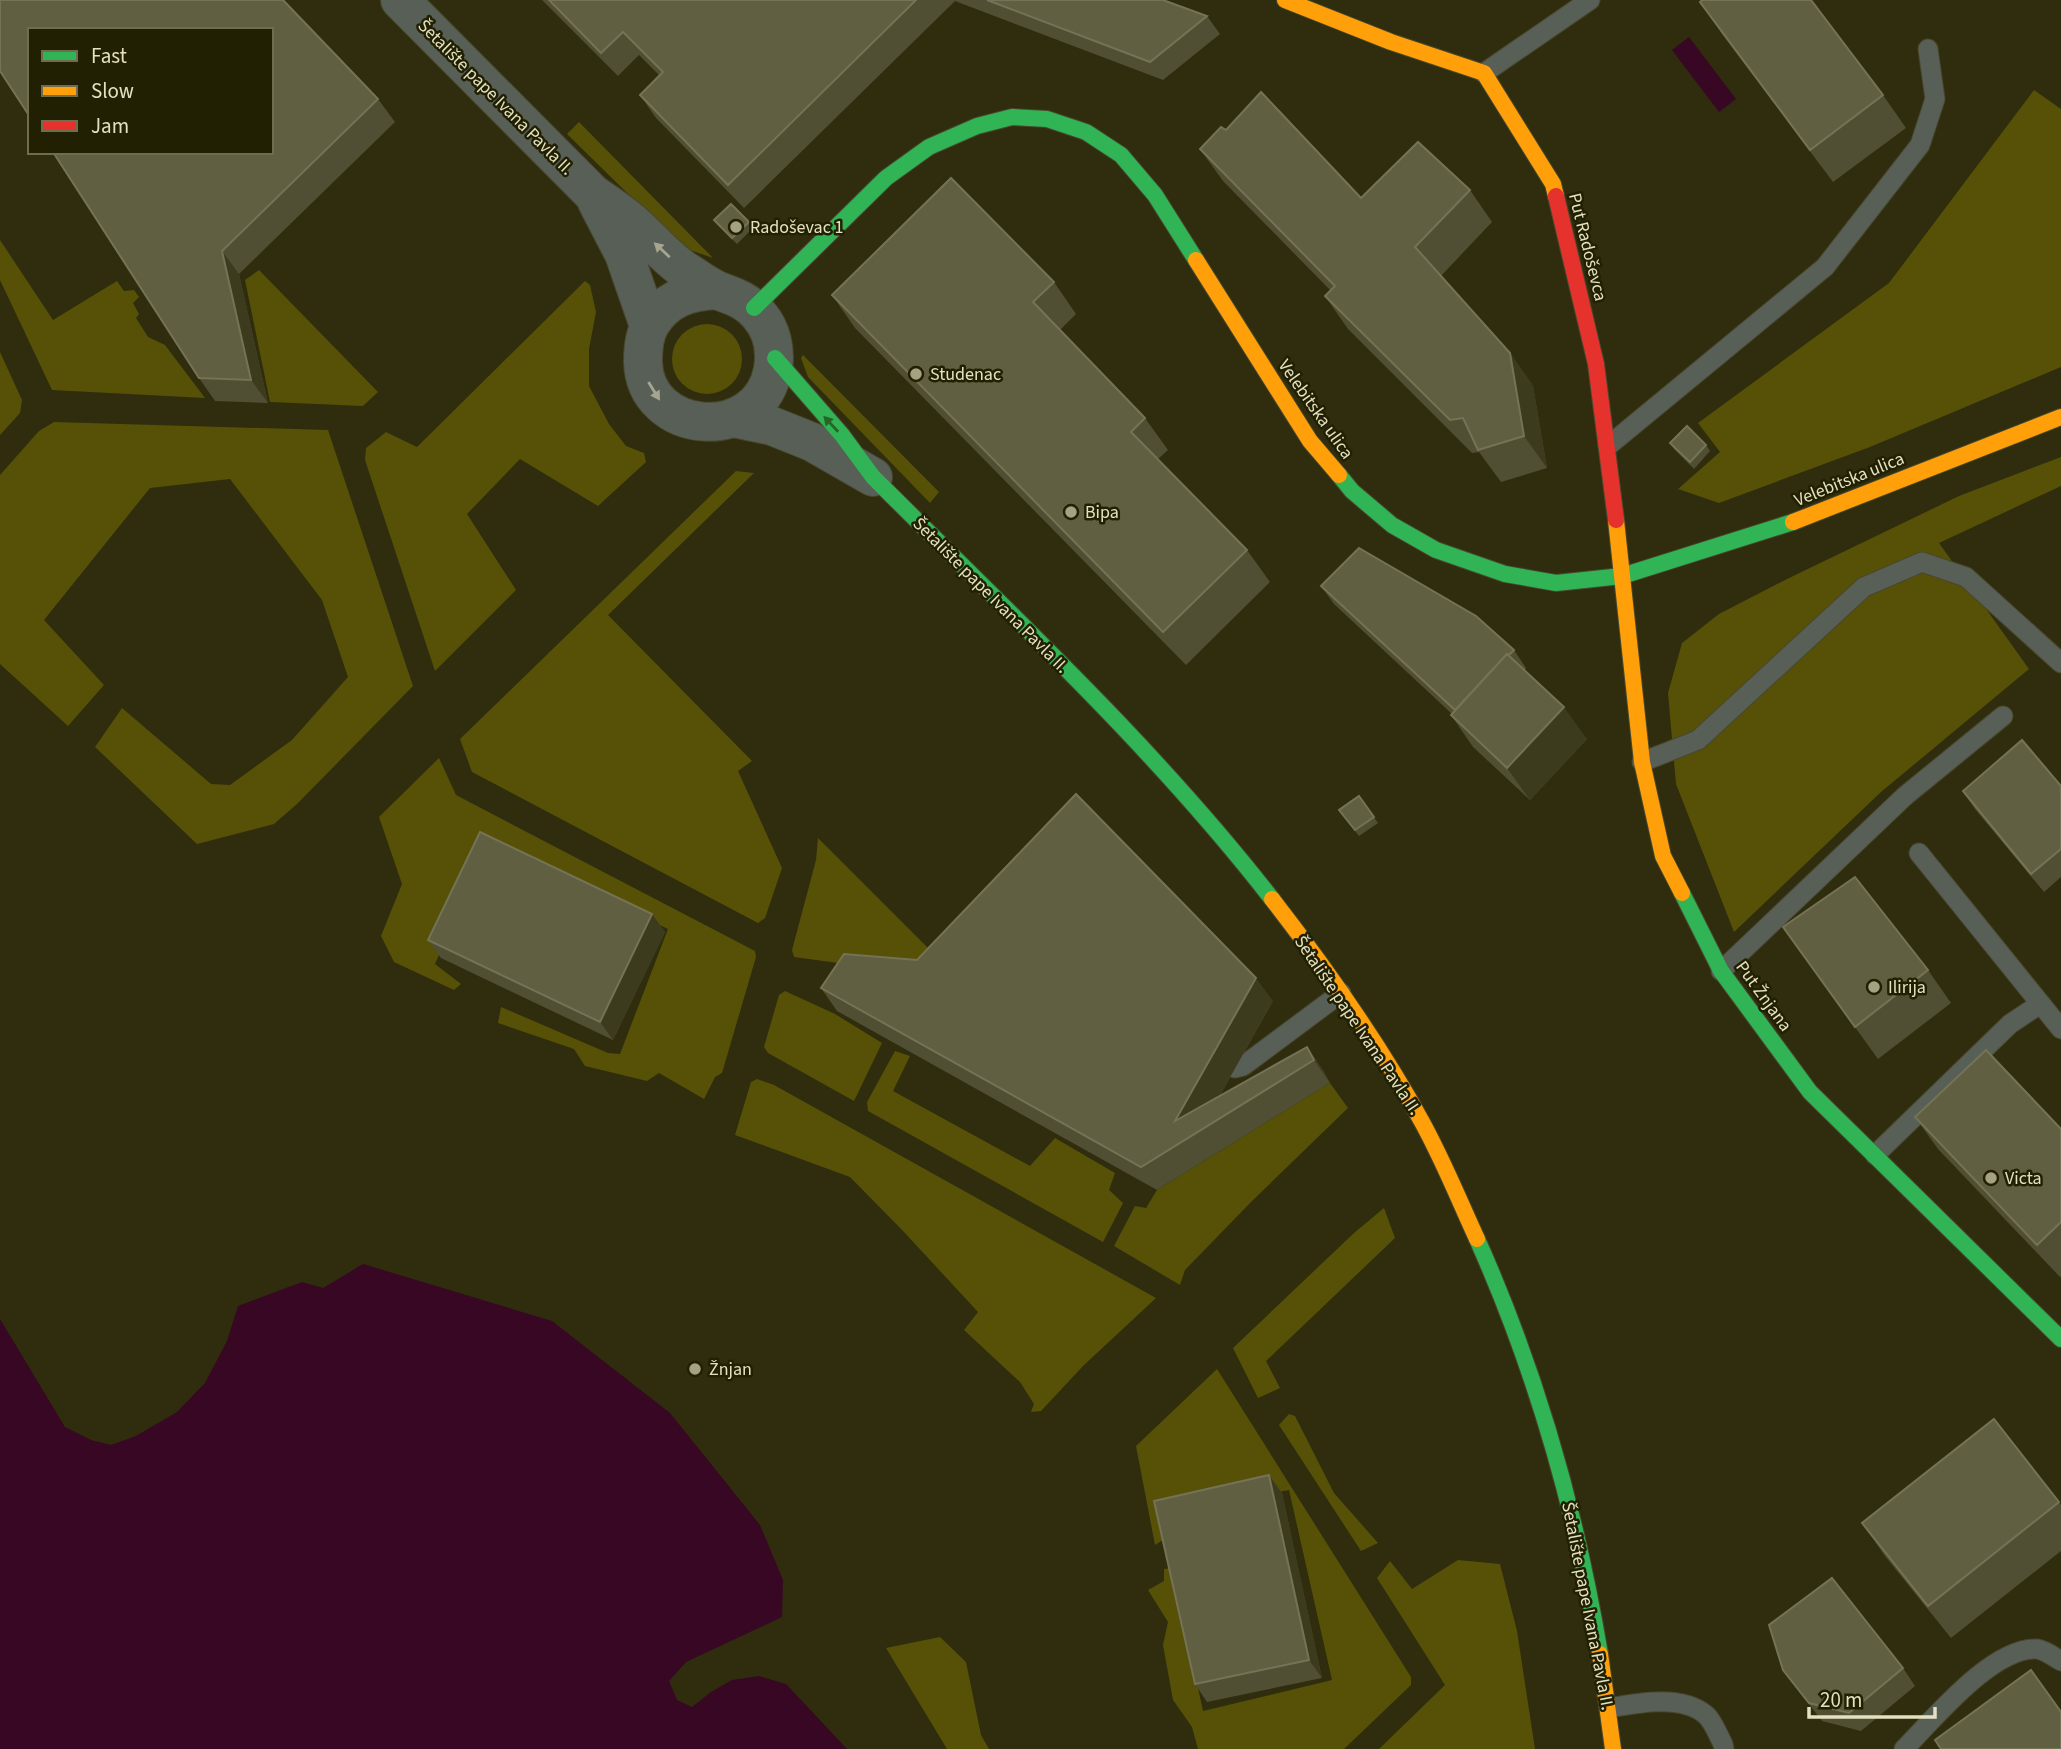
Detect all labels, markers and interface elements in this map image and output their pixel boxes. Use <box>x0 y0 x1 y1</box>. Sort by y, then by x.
street label: Šetalište pape Ivana Pavla II. <box>412 14 579 181</box>
legend <box>28 28 273 154</box>
text: Fast <box>91 41 127 71</box>
text: Slow <box>91 76 134 106</box>
text: Jam <box>91 111 129 141</box>
street label: Put Radoševca <box>1562 190 1613 304</box>
place label: Radoševac 1 <box>750 215 843 240</box>
marker: Radoševac 1 <box>728 219 744 235</box>
one-way arrow <box>654 243 671 259</box>
street label: Velebitska ulica <box>1272 354 1359 464</box>
place label: Studenac <box>930 362 1001 387</box>
marker: Studenac <box>908 366 924 382</box>
one-way arrow <box>647 381 660 401</box>
one-way arrow <box>823 415 839 433</box>
street label: Velebitska ulica <box>1790 446 1908 513</box>
place label: Bipa <box>1085 500 1119 525</box>
marker: Bipa <box>1063 504 1079 520</box>
street label: Šetalište pape Ivana Pavla II. <box>907 512 1074 679</box>
street label: Šetalište pape Ivana Pavla II. <box>1288 931 1427 1120</box>
street label: Put Žnjana <box>1729 956 1798 1037</box>
place label: Ilirija <box>1888 975 1926 1000</box>
marker: Ilirija <box>1866 979 1882 995</box>
place label: Victa <box>2005 1166 2042 1191</box>
marker: Victa <box>1983 1170 1999 1186</box>
place label: Žnjan <box>709 1357 752 1382</box>
marker: Žnjan <box>687 1361 703 1377</box>
street label: Šetalište pape Ivana Pavla II. <box>1555 1500 1620 1712</box>
scale bar <box>1809 1676 1935 1720</box>
text: 20 m <box>1820 1685 1862 1715</box>

